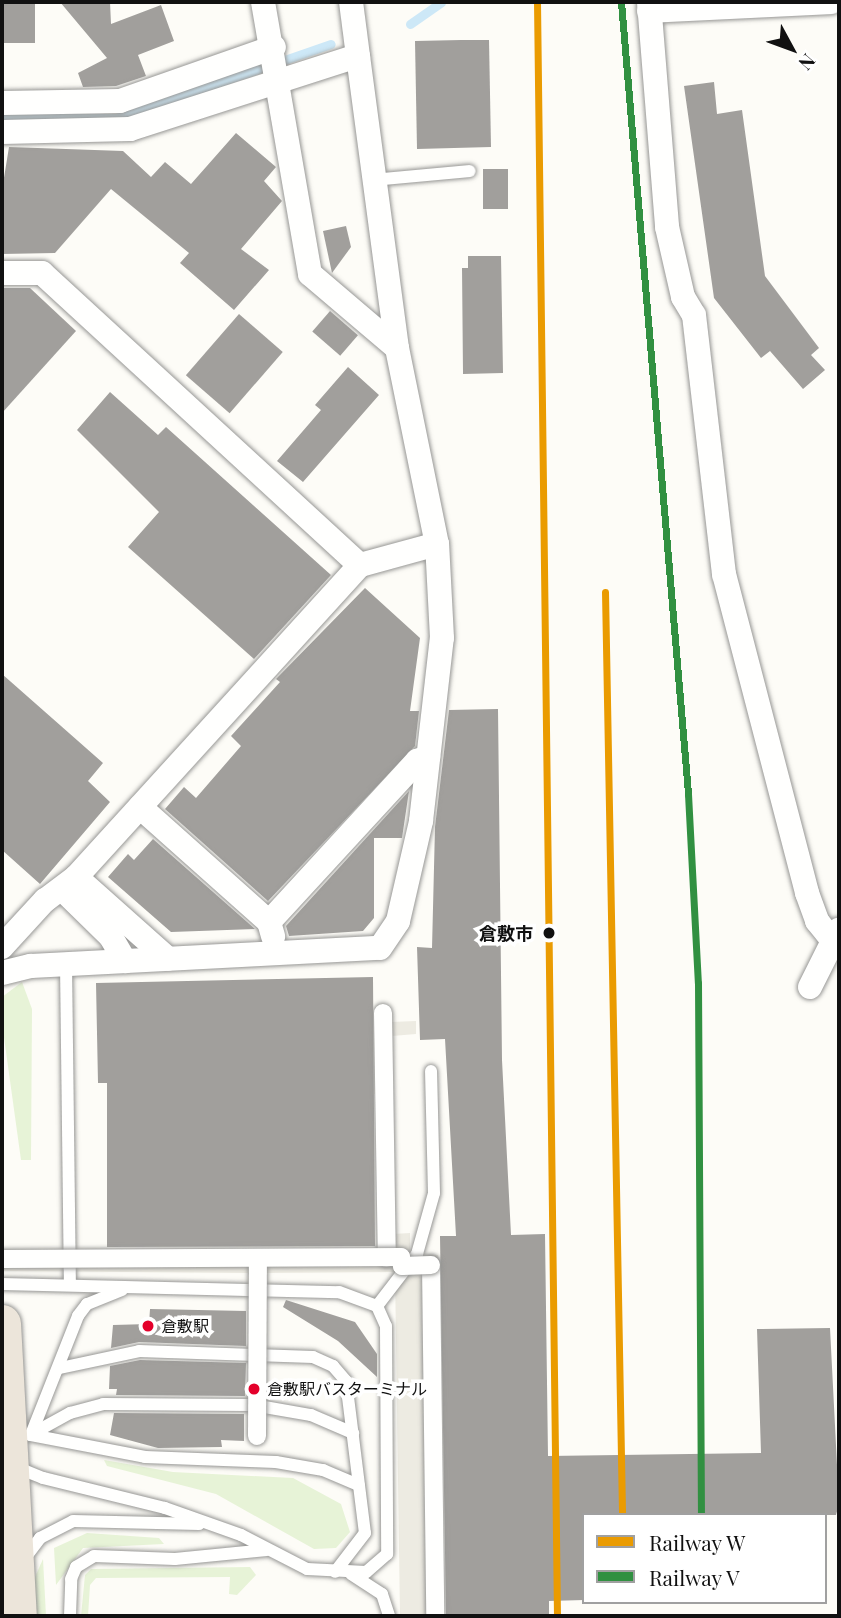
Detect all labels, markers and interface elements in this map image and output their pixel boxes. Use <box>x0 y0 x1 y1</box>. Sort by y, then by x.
north arrow <box>757 14 827 84</box>
text: N <box>794 49 822 76</box>
place label: 倉敷市 <box>479 922 533 944</box>
marker: 倉敷市 <box>539 923 559 943</box>
place label: 倉敷駅 <box>161 1316 209 1336</box>
marker: 倉敷駅 <box>141 1319 155 1333</box>
place label: 倉敷駅バスターミナル <box>267 1379 427 1399</box>
marker: 倉敷駅バスターミナル <box>247 1382 261 1396</box>
legend <box>582 1513 827 1604</box>
text: Railway W <box>649 1528 745 1556</box>
text: Railway V <box>649 1563 739 1591</box>

